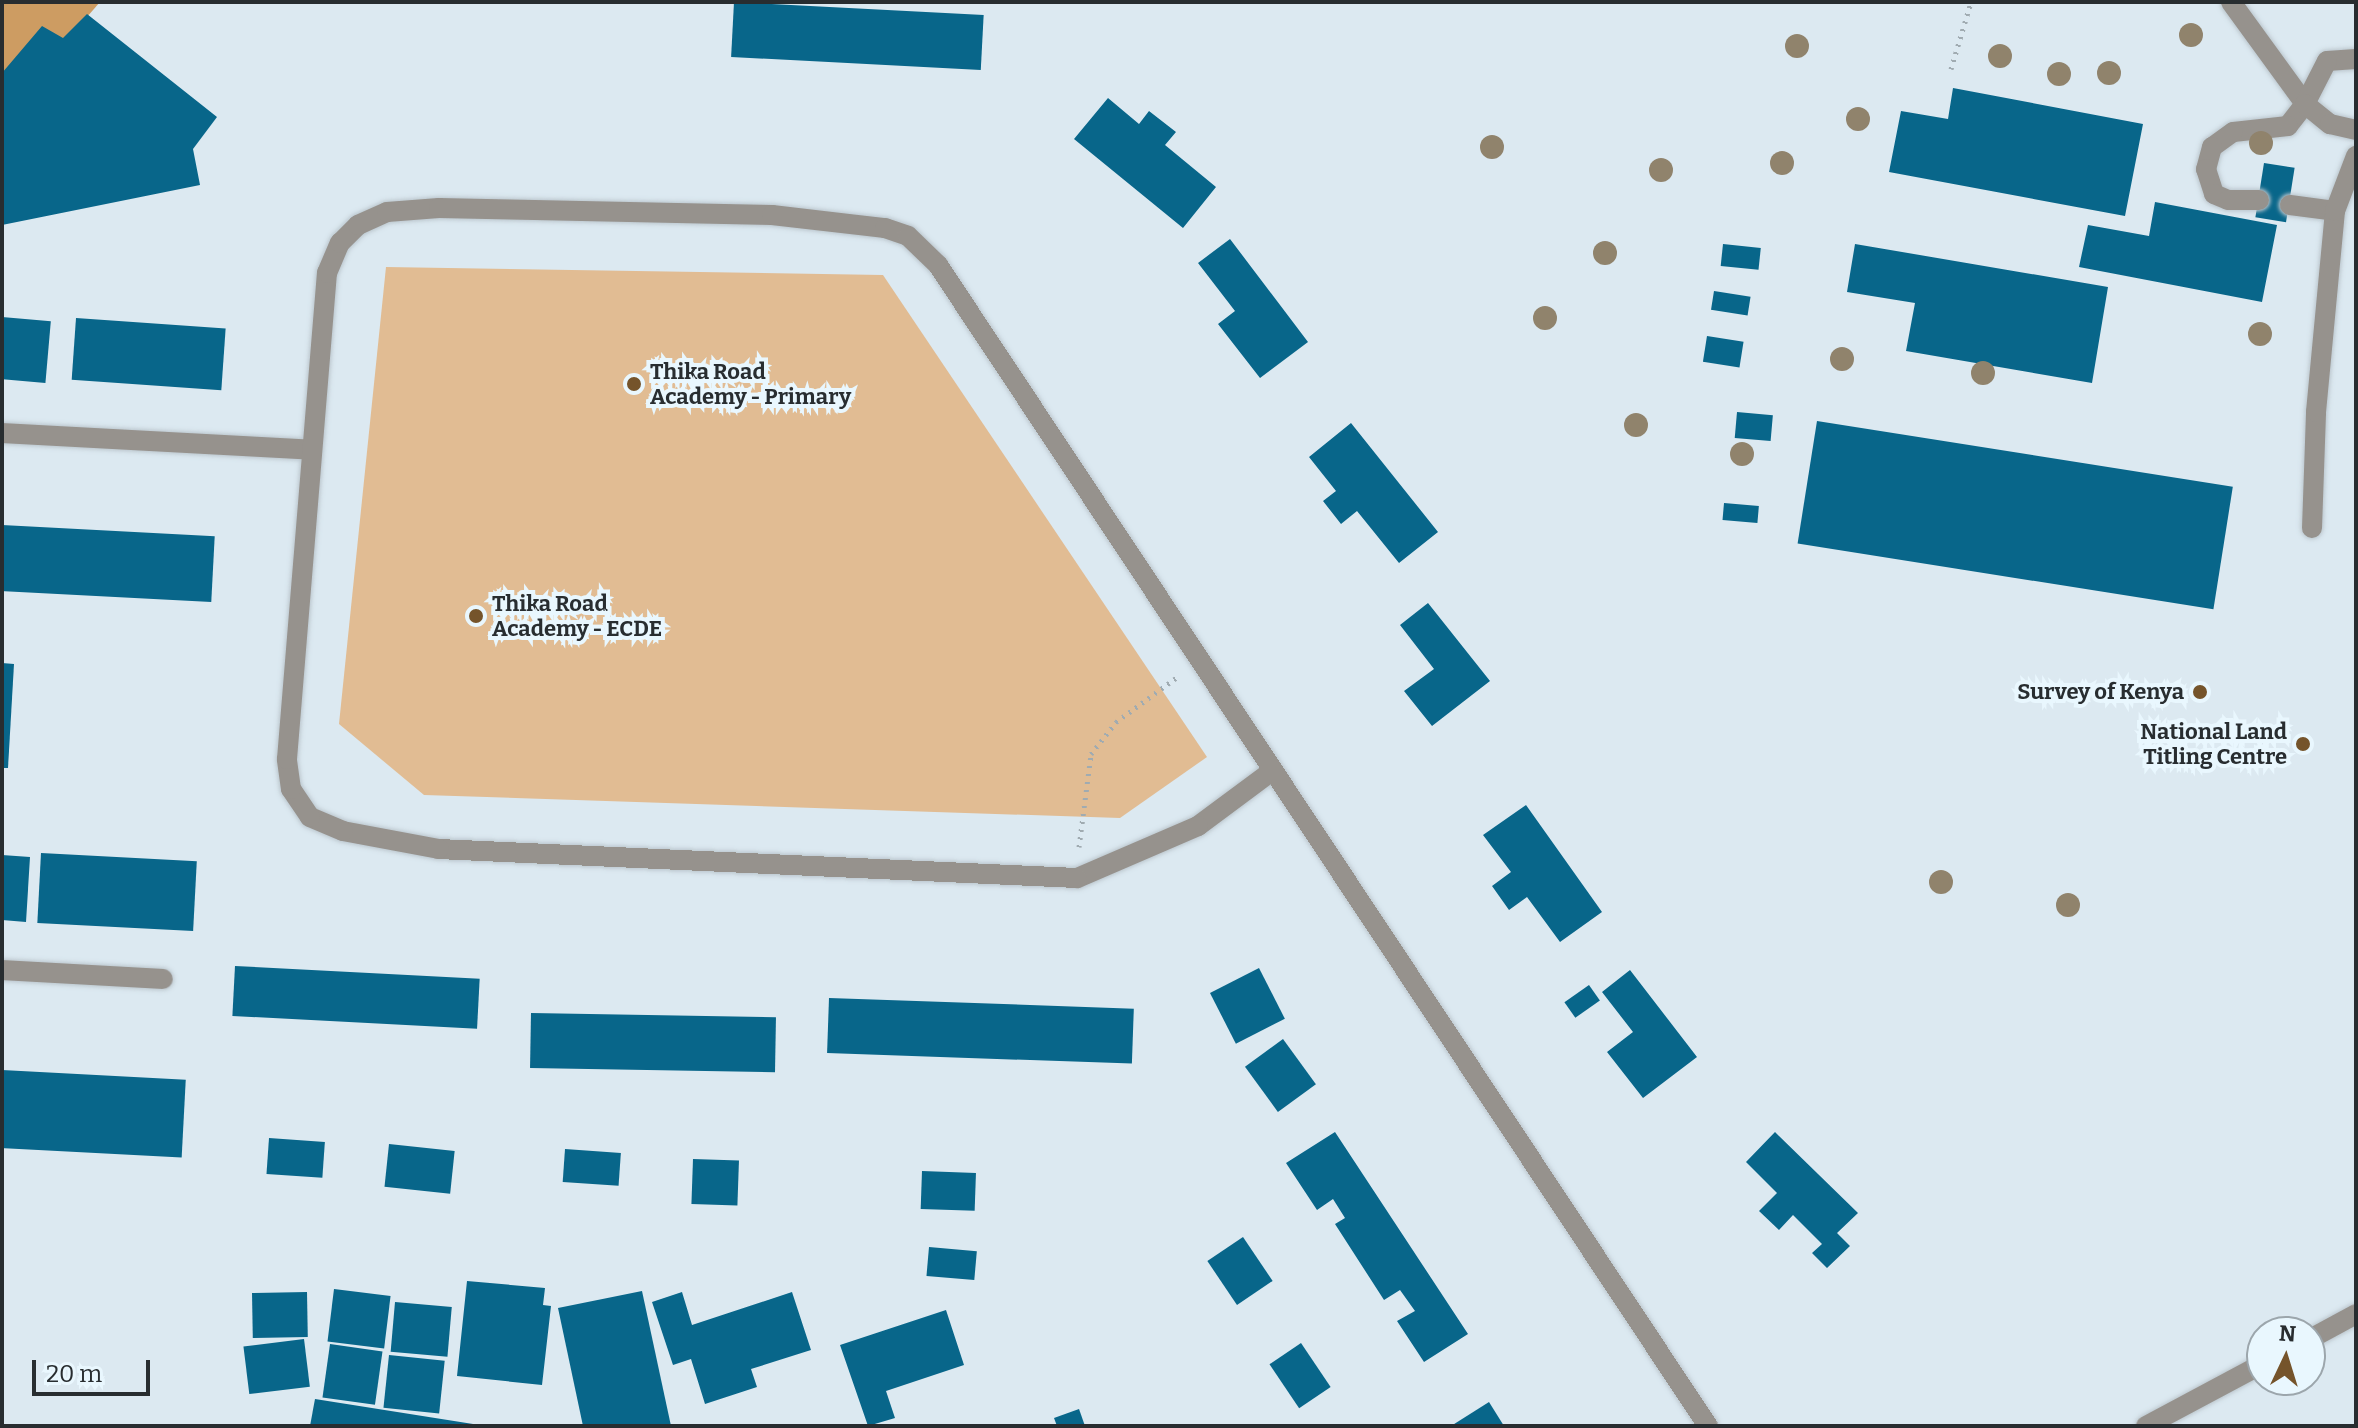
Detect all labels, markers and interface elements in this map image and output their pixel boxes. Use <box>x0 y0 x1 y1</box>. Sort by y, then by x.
place label: Thika Road Academy - Primary <box>650 358 851 410</box>
marker: Thika Road Academy - Primary <box>625 375 643 393</box>
place label: Thika Road Academy - ECDE <box>492 590 662 642</box>
marker: Thika Road Academy - ECDE <box>467 607 485 625</box>
place label: Survey of Kenya <box>2017 679 2184 705</box>
marker: Survey of Kenya <box>2191 683 2209 701</box>
place label: National Land Titling Centre <box>2140 718 2287 770</box>
marker: National Land Titling Centre <box>2294 735 2312 753</box>
north arrow <box>2246 1316 2326 1396</box>
text: N <box>2278 1319 2297 1348</box>
scale bar <box>36 1344 154 1394</box>
text: 20 m <box>46 1360 102 1388</box>

